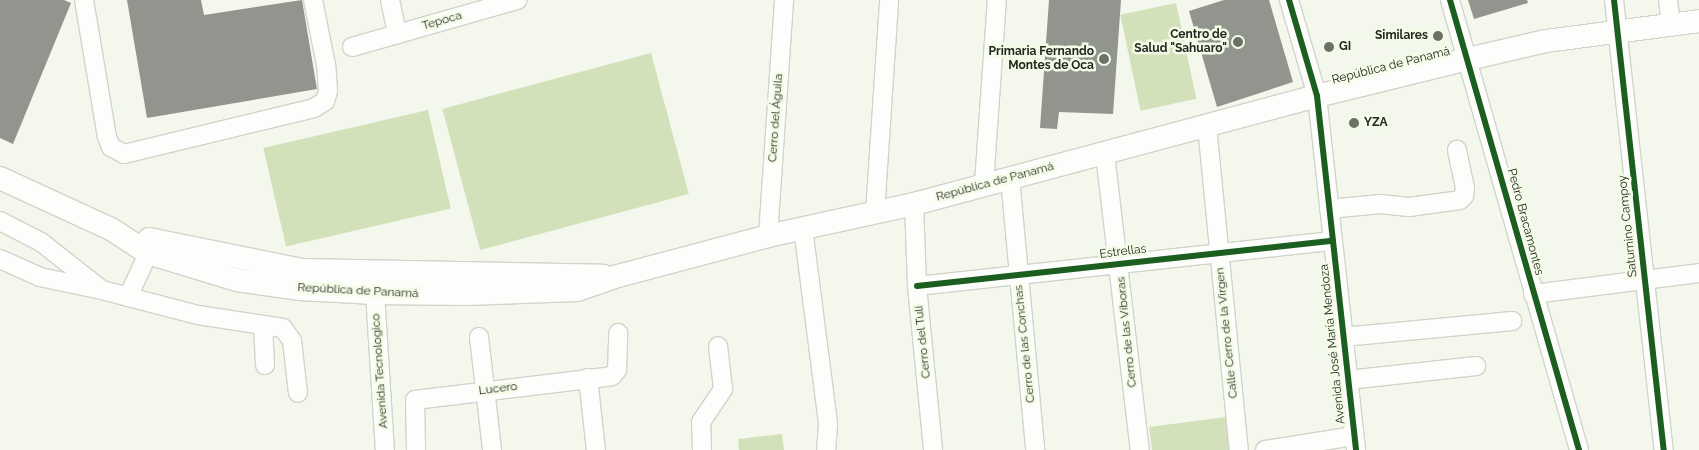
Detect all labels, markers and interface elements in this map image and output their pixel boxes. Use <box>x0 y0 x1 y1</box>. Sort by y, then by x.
street label: Tepoca <box>420 8 464 34</box>
place label: Centro de Salud "Sahuaro" <box>1134 28 1227 56</box>
place label: Similares <box>1375 29 1428 43</box>
marker: Similares <box>1432 30 1444 42</box>
marker: Centro de Salud "Sahuaro" <box>1231 35 1245 49</box>
place label: GI <box>1339 40 1351 54</box>
marker: GI <box>1323 41 1335 53</box>
street label: República de Panamá <box>1330 44 1452 88</box>
place label: Primaria Fernando Montes de Oca <box>989 45 1094 73</box>
marker: Primaria Fernando Montes de Oca <box>1098 53 1110 65</box>
street label: Cerro del Águila <box>766 73 786 163</box>
place label: YZA <box>1364 116 1388 130</box>
marker: YZA <box>1348 117 1360 129</box>
street label: República de Panamá <box>935 159 1055 205</box>
street label: Pedro Bracamontes <box>1504 167 1546 277</box>
street label: Saturnino Campoy <box>1615 174 1641 278</box>
street label: Estrellas <box>1099 242 1147 262</box>
street label: Avenida José María Mendoza <box>1317 263 1349 425</box>
street label: Calle Cerro de la Virgen <box>1213 267 1241 399</box>
street label: Cerro de las Víboras <box>1114 276 1140 388</box>
street label: República de Panamá <box>297 281 419 301</box>
street label: Cerro de las Conchas <box>1012 284 1038 404</box>
street label: Cerro del Tuli <box>912 305 934 379</box>
street label: Avenida Tecnologico <box>369 313 391 429</box>
street label: Lucero <box>478 379 518 399</box>

